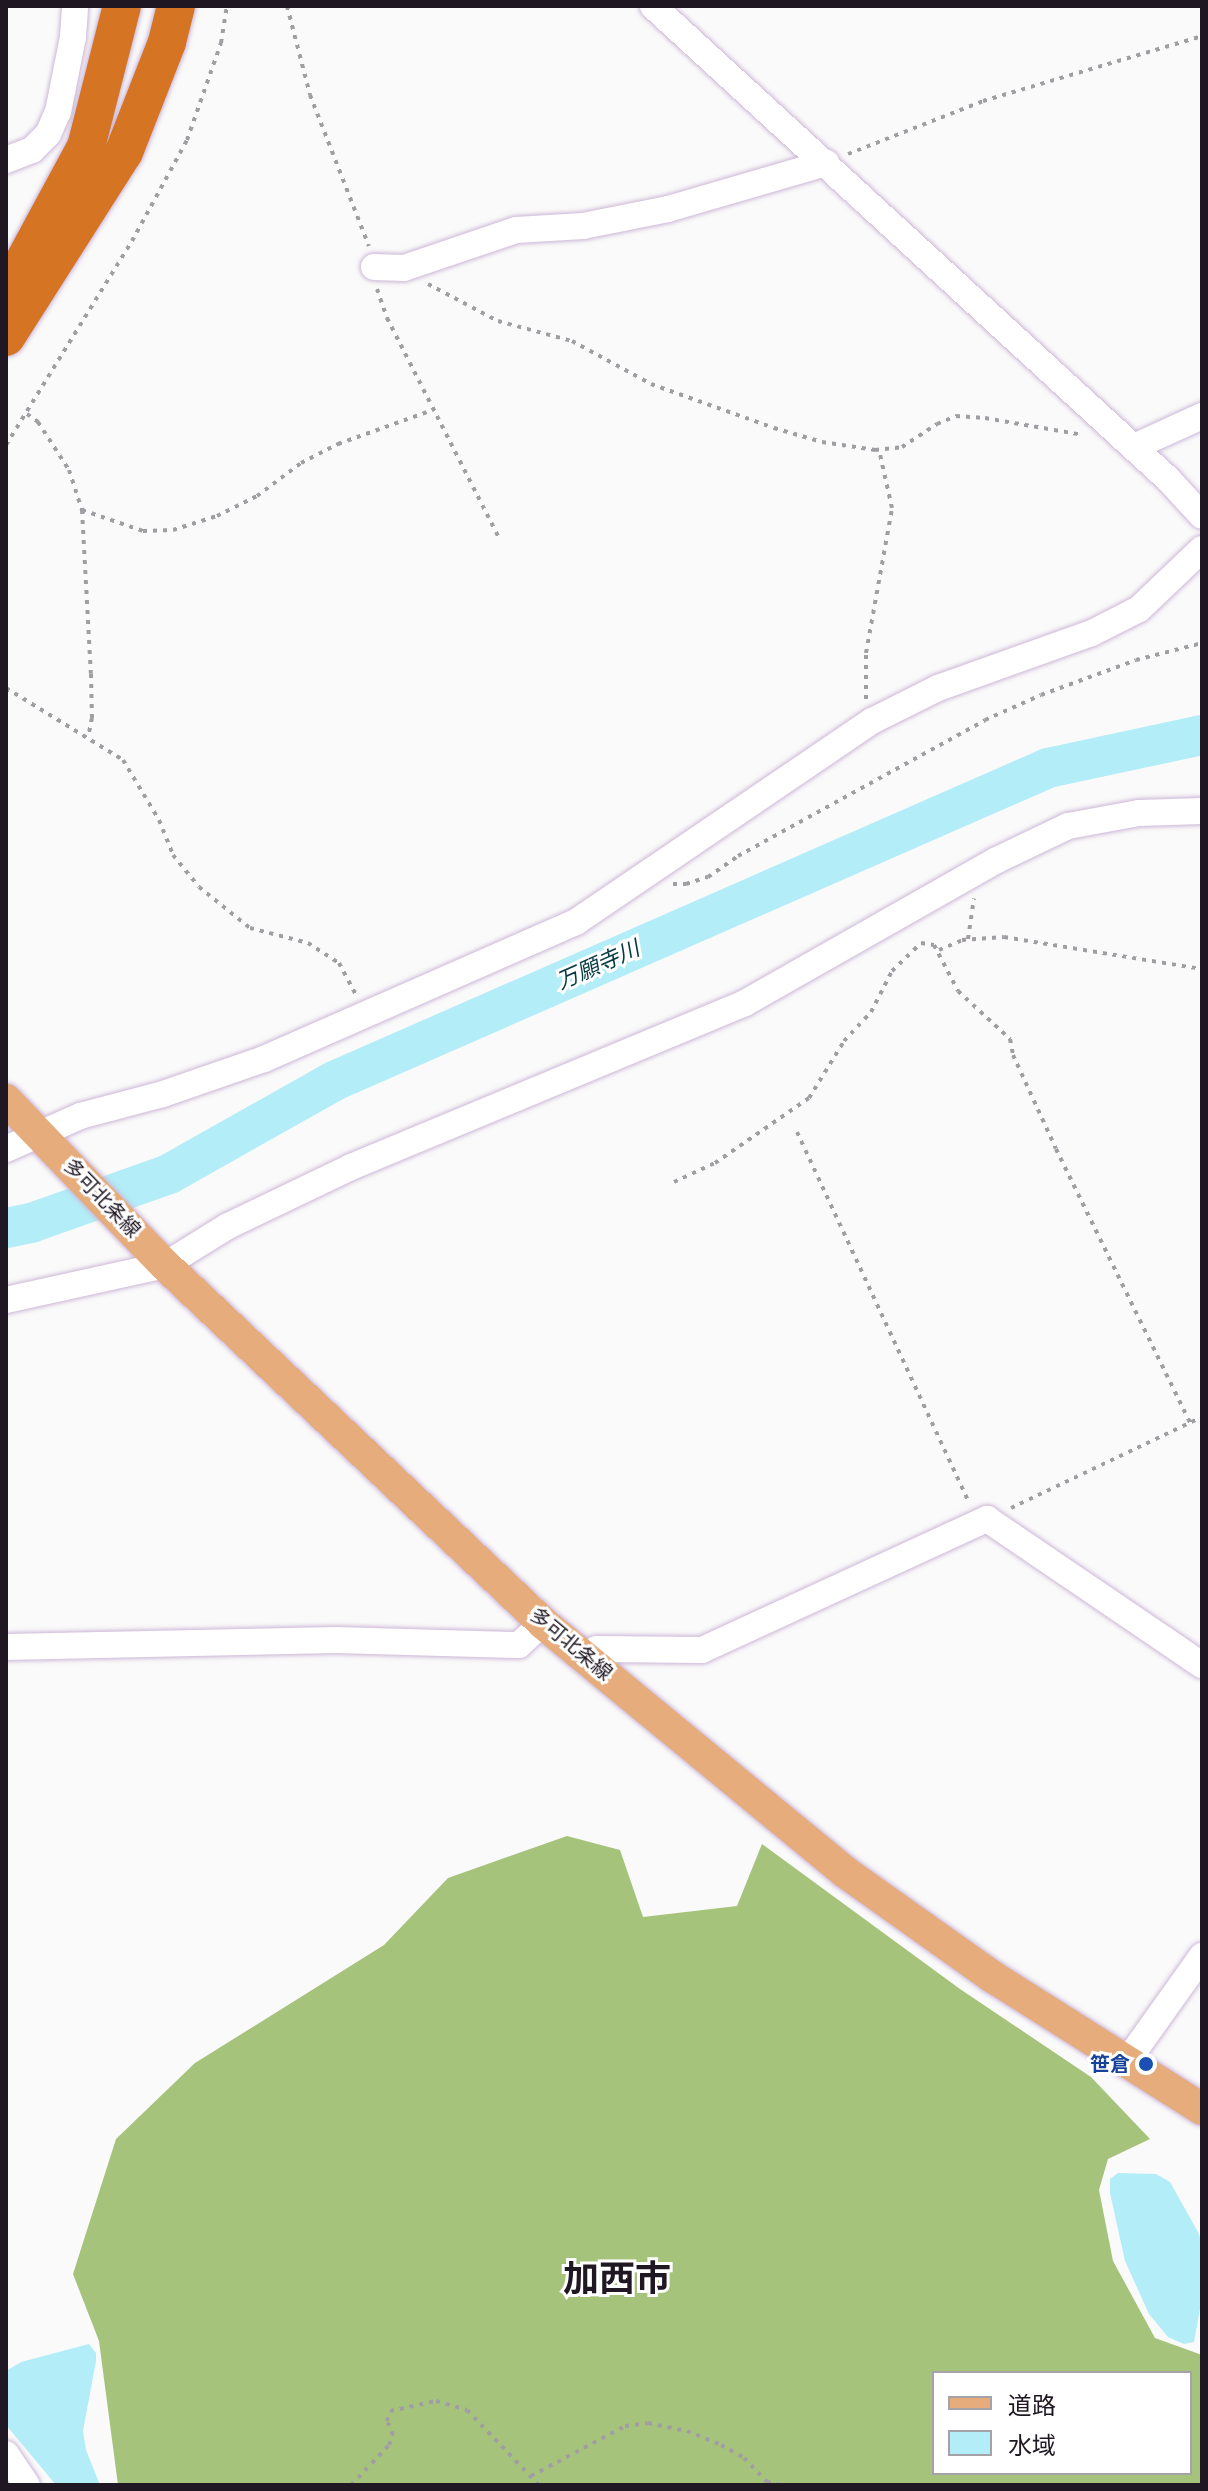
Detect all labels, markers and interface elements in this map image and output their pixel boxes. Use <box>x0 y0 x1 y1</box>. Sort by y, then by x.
water label: 万願寺川 <box>552 935 644 995</box>
street label: 多可北条線 <box>59 1154 145 1242</box>
street label: 多可北条線 <box>525 1603 617 1685</box>
place label: 笹倉 <box>1090 2052 1130 2076</box>
marker: 笹倉 <box>1137 2055 1155 2073</box>
district label: 加西市 <box>563 2258 671 2302</box>
legend <box>932 2371 1192 2475</box>
text: 道路 <box>1008 2392 1056 2420</box>
text: 水域 <box>1008 2432 1056 2460</box>

